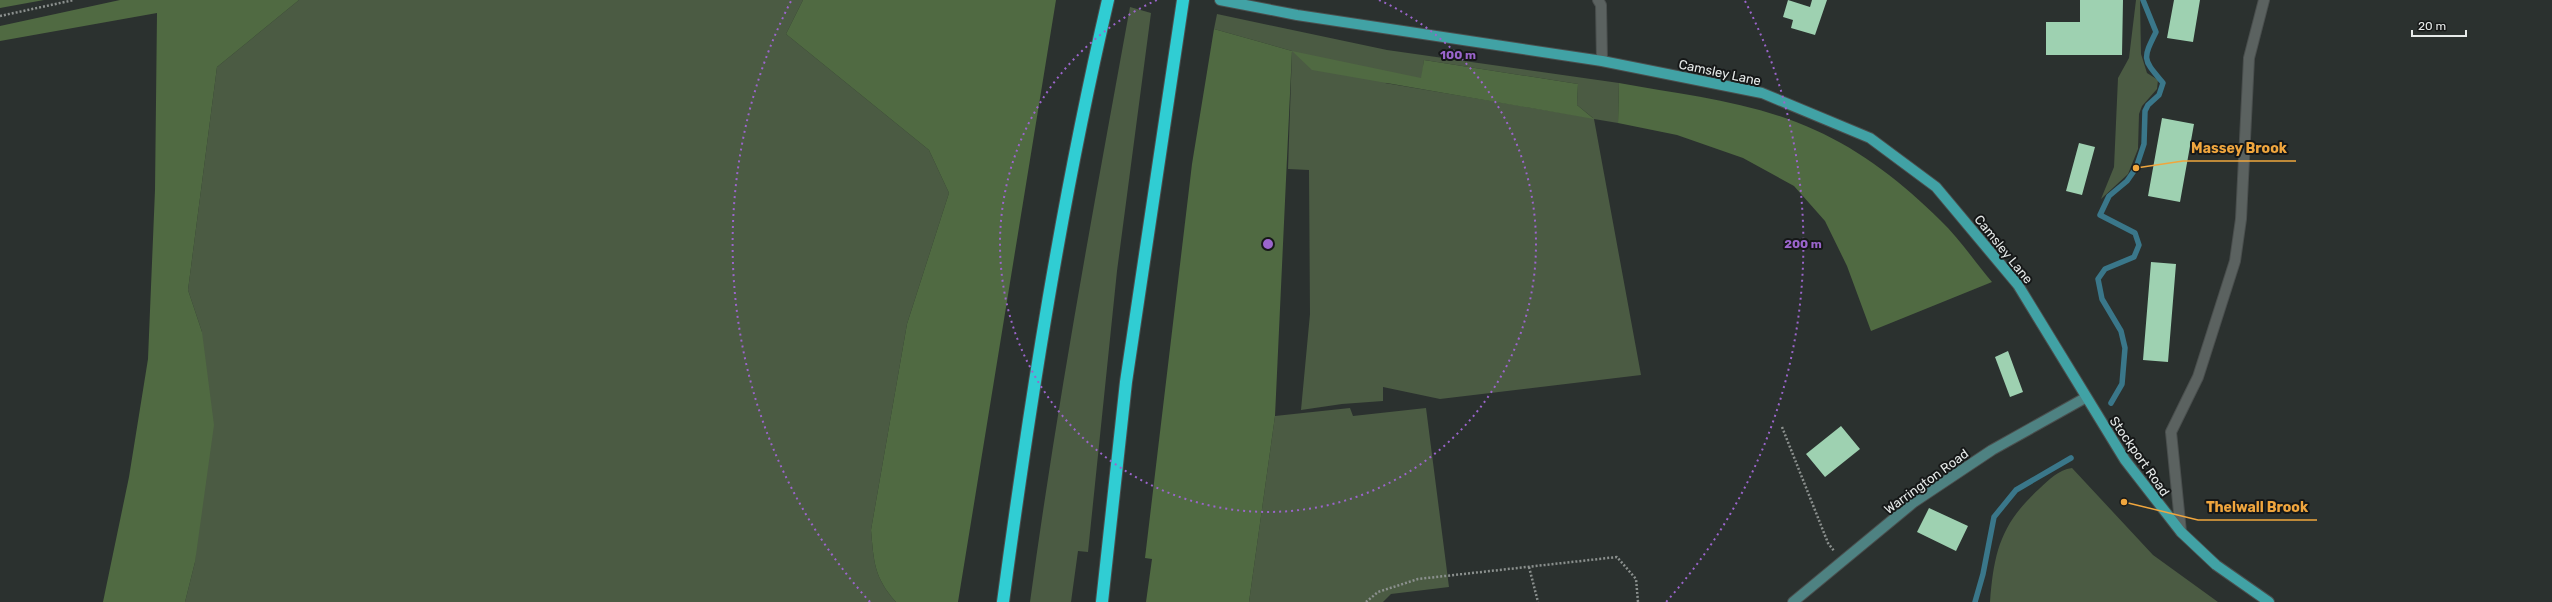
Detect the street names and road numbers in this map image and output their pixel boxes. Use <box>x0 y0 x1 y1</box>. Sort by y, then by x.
street label: Camsley Lane <box>1677 56 1762 89</box>
street label: Camsley Lane <box>1971 212 2036 287</box>
street label: Stockport Road <box>2107 414 2173 499</box>
street label: Warrington Road <box>1881 446 1972 518</box>

